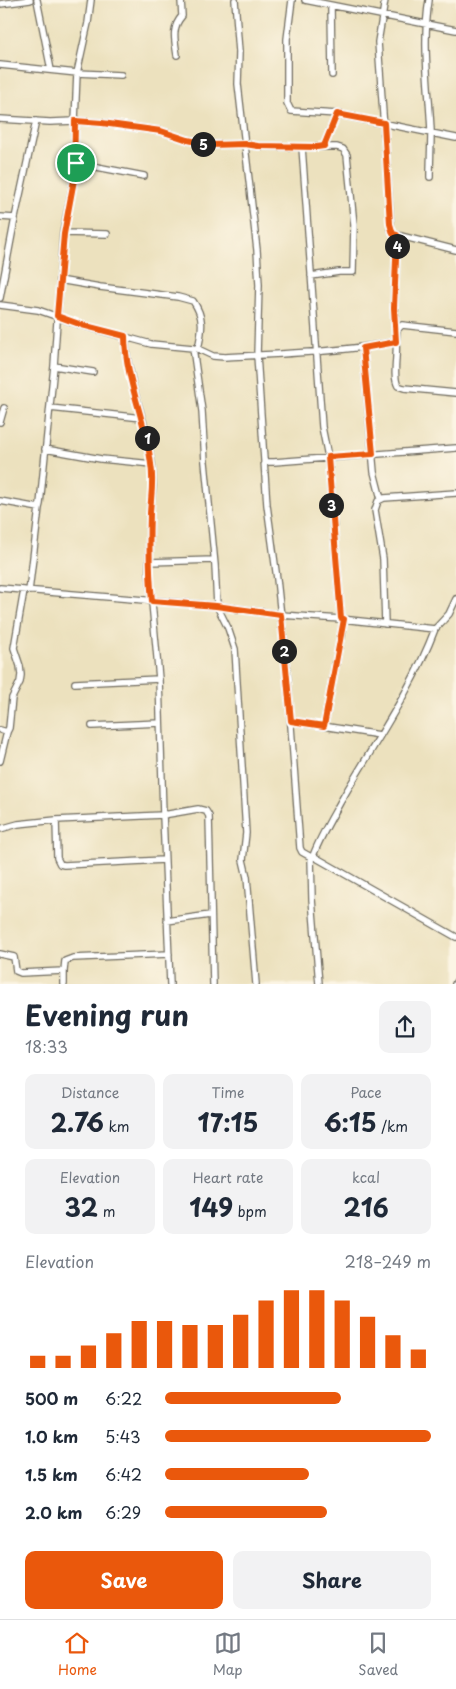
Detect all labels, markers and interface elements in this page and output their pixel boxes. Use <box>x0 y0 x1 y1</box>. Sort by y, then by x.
pin: 5 <box>190 132 216 156</box>
text: 5 <box>199 134 208 155</box>
pin <box>55 142 97 184</box>
icon: arrive <box>62 149 90 177</box>
pin: 4 <box>384 234 410 258</box>
text: 4 <box>393 236 402 257</box>
pin: 1 <box>134 426 160 450</box>
text: 1 <box>144 428 151 449</box>
pin: 3 <box>318 492 344 518</box>
text: 3 <box>327 495 336 516</box>
pin: 2 <box>272 638 296 664</box>
text: 2 <box>280 641 289 662</box>
text: Evening run <box>25 993 189 1036</box>
button: share <box>379 1001 431 1053</box>
text: 18:33 <box>25 1034 68 1058</box>
text: Distance <box>61 1082 119 1103</box>
text: Time <box>211 1082 245 1103</box>
text: Pace <box>350 1082 382 1103</box>
text: 2.76 <box>50 1103 104 1141</box>
text: 17:15 <box>198 1103 258 1141</box>
text: 6:15 <box>324 1103 377 1141</box>
text: km <box>104 1116 130 1137</box>
text: /km <box>377 1116 408 1137</box>
text: Elevation <box>60 1167 120 1188</box>
text: Heart rate <box>193 1167 263 1188</box>
text: kcal <box>352 1167 380 1188</box>
text: 32 <box>65 1188 98 1226</box>
text: 149 <box>189 1188 233 1226</box>
text: 216 <box>343 1188 389 1226</box>
text: m <box>98 1201 115 1222</box>
text: bpm <box>233 1201 267 1222</box>
text: Elevation <box>25 1249 94 1273</box>
text: 218–249 m <box>345 1249 431 1273</box>
text: 500 m <box>25 1386 78 1410</box>
text: 6:22 <box>105 1386 142 1410</box>
text: 1.0 km <box>25 1424 78 1448</box>
text: 5:43 <box>105 1424 141 1448</box>
text: 1.5 km <box>25 1462 78 1486</box>
text: 6:42 <box>105 1462 142 1486</box>
text: 2.0 km <box>25 1500 82 1524</box>
text: 6:29 <box>105 1500 141 1524</box>
button: Save <box>25 1551 223 1609</box>
button: Share <box>233 1551 431 1609</box>
tab: Home <box>58 1629 97 1680</box>
tab: Map <box>213 1629 243 1680</box>
tab: Saved <box>358 1629 398 1680</box>

